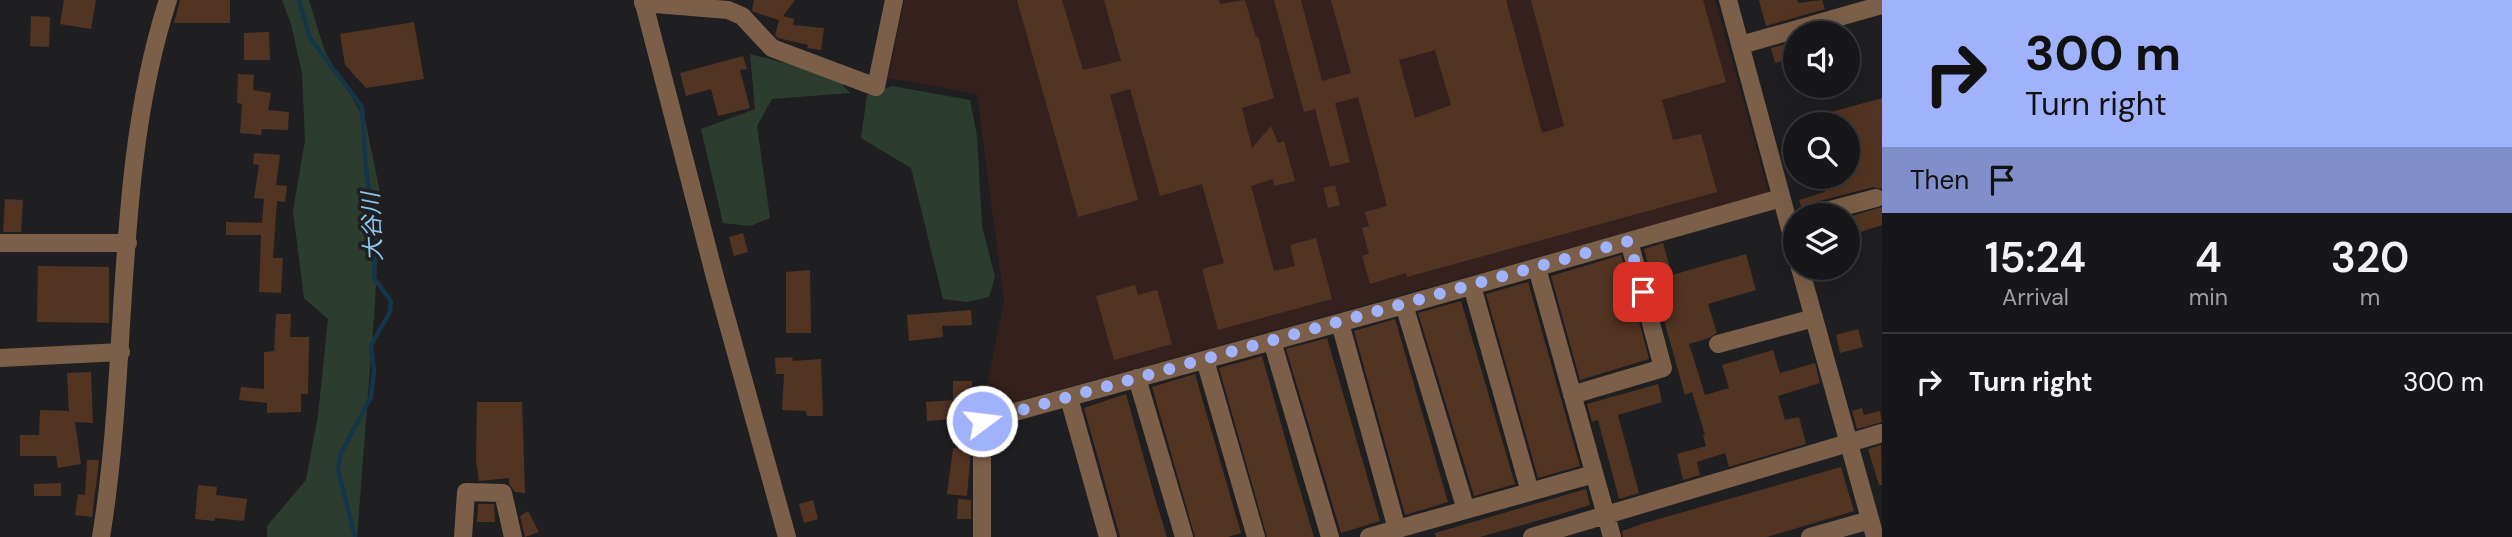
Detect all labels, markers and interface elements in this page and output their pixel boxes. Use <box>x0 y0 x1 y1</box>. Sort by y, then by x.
map controls <box>1783 21 1860 280</box>
button: sound <box>1783 21 1860 98</box>
text: 300 m <box>2025 21 2181 85</box>
icon: right <box>1910 28 2001 119</box>
text: Turn right <box>2025 83 2167 125</box>
button: search <box>1783 112 1860 189</box>
icon: arrive <box>1983 161 2021 199</box>
text: Then <box>1910 163 1969 197</box>
water label: 大谷川 <box>355 189 389 262</box>
button: layers <box>1783 203 1860 280</box>
text: 15:24 <box>1985 230 2086 285</box>
text: 4 <box>2195 230 2222 285</box>
text: 320 <box>2331 230 2409 285</box>
pin <box>1613 262 1673 322</box>
icon: arrive <box>1624 273 1662 311</box>
text: Arrival <box>2002 282 2069 312</box>
text: min <box>2189 282 2228 312</box>
text: m <box>2360 282 2380 312</box>
icon: right <box>1910 363 1948 401</box>
text: Turn right <box>1969 365 2093 399</box>
text: 300 m <box>2403 365 2484 399</box>
position arrow <box>945 384 1019 458</box>

